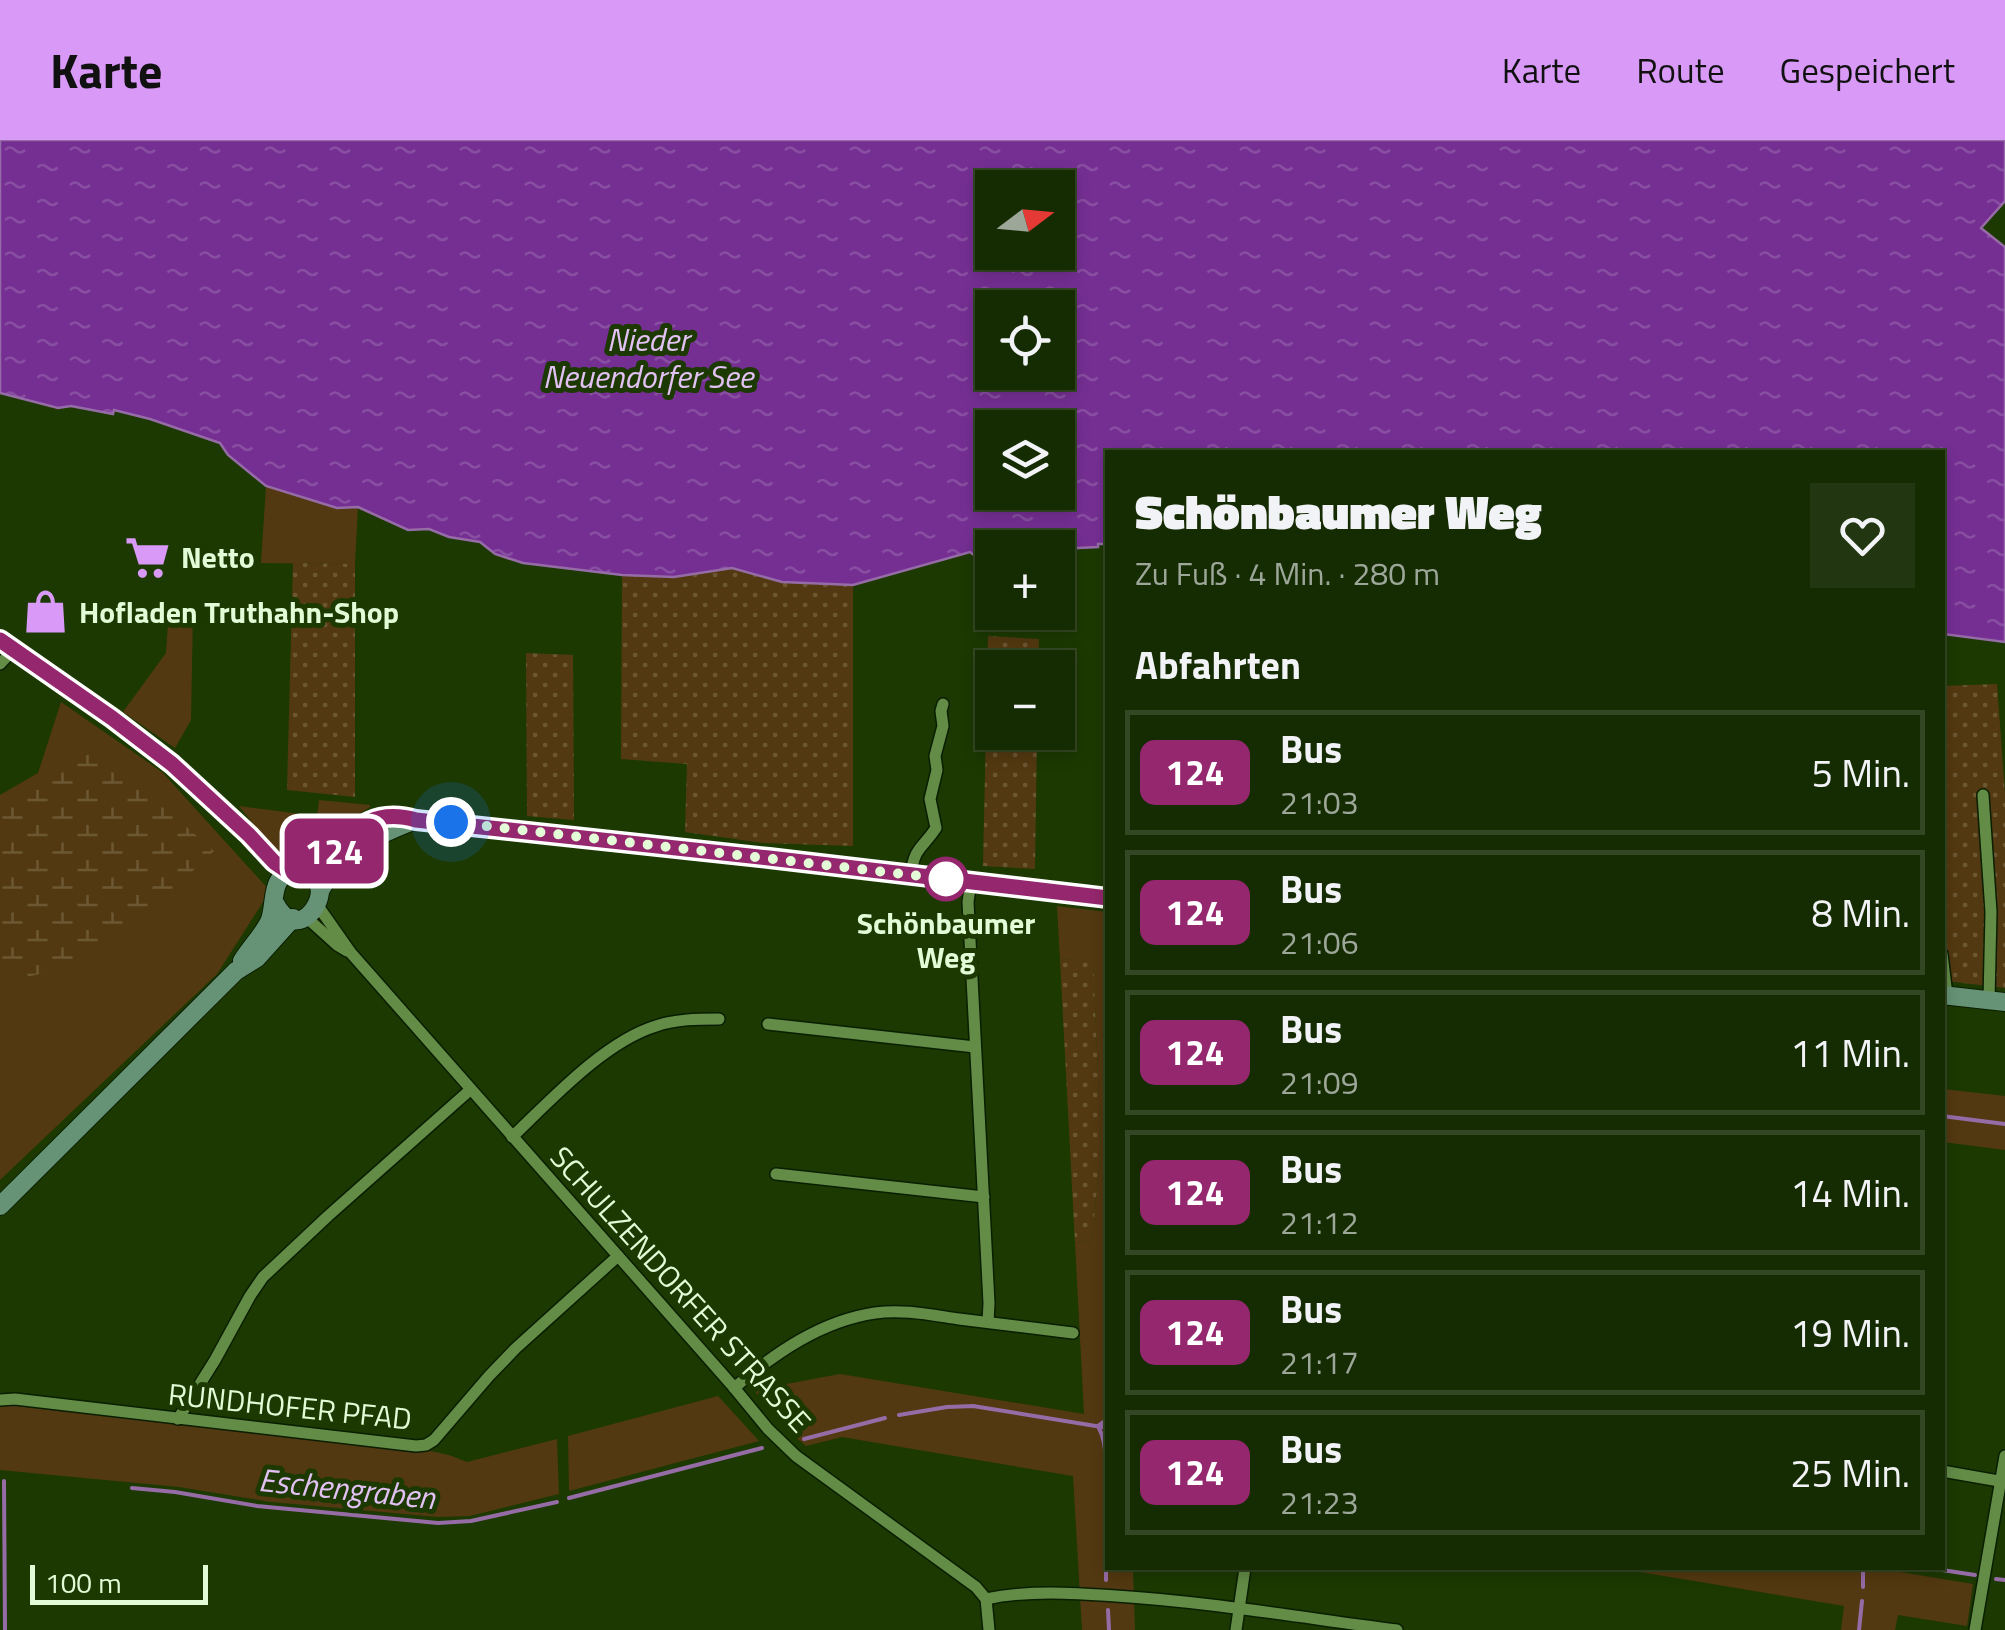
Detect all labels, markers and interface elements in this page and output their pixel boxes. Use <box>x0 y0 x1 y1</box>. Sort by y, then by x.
text: Karte <box>50 34 163 107</box>
text: Karte <box>1502 43 1581 97</box>
text: Route <box>1636 43 1725 97</box>
text: Gespeichert <box>1780 43 1955 97</box>
north arrow <box>975 170 1075 270</box>
map controls <box>975 170 1075 750</box>
button: locate <box>975 290 1075 390</box>
water label: Nieder Neuendorfer See <box>543 315 755 400</box>
button: layers <box>975 410 1075 510</box>
text: Schönbaumer Weg <box>1135 475 1542 548</box>
button: heart <box>1810 483 1915 588</box>
button: + <box>975 530 1075 630</box>
supermarket icon: Netto <box>124 533 172 581</box>
place label: Netto <box>181 534 255 580</box>
text: Zu Fuß · 4 Min. · 280 m <box>1135 549 1440 597</box>
shop icon: Hofladen Truthahn-Shop <box>22 588 70 636</box>
place label: Hofladen Truthahn-Shop <box>79 589 399 635</box>
text: Abfahrten <box>1135 636 1301 694</box>
button: − <box>975 650 1075 750</box>
text: Bus <box>1280 720 1342 778</box>
text: 5 Min. <box>1812 744 1910 802</box>
text: 124 <box>1166 745 1224 799</box>
text: 21:03 <box>1280 778 1359 826</box>
your location <box>426 797 476 847</box>
line badge: 124 <box>276 818 392 884</box>
text: 124 <box>305 824 363 878</box>
marker: Schönbaumer Weg <box>925 858 967 900</box>
text: Bus <box>1280 860 1342 918</box>
text: 8 Min. <box>1812 884 1910 942</box>
text: 124 <box>1166 885 1224 939</box>
place label: Schönbaumer Weg <box>857 900 1035 980</box>
text: 21:06 <box>1280 918 1359 966</box>
text: Bus <box>1280 1000 1342 1058</box>
text: 11 Min. <box>1790 1024 1910 1082</box>
text: 124 <box>1166 1025 1224 1079</box>
text: 21:09 <box>1280 1058 1359 1106</box>
street label: SCHULZENDORFER STRASSE <box>540 1136 822 1442</box>
text: Bus <box>1280 1140 1342 1198</box>
text: 14 Min. <box>1790 1164 1910 1222</box>
text: 124 <box>1166 1165 1224 1219</box>
text: 21:12 <box>1280 1198 1359 1246</box>
text: Bus <box>1280 1280 1342 1338</box>
text: 19 Min. <box>1790 1304 1910 1362</box>
text: 124 <box>1166 1305 1224 1359</box>
text: 21:17 <box>1280 1338 1359 1386</box>
street label: RUNDHOFER PFAD <box>166 1370 414 1442</box>
text: Bus <box>1280 1420 1342 1478</box>
text: 25 Min. <box>1790 1444 1910 1502</box>
text: 124 <box>1166 1445 1224 1499</box>
water label: Eschengraben <box>257 1455 439 1521</box>
text: 21:23 <box>1280 1478 1359 1526</box>
scale bar <box>30 1560 208 1604</box>
text: 100 m <box>45 1561 122 1604</box>

